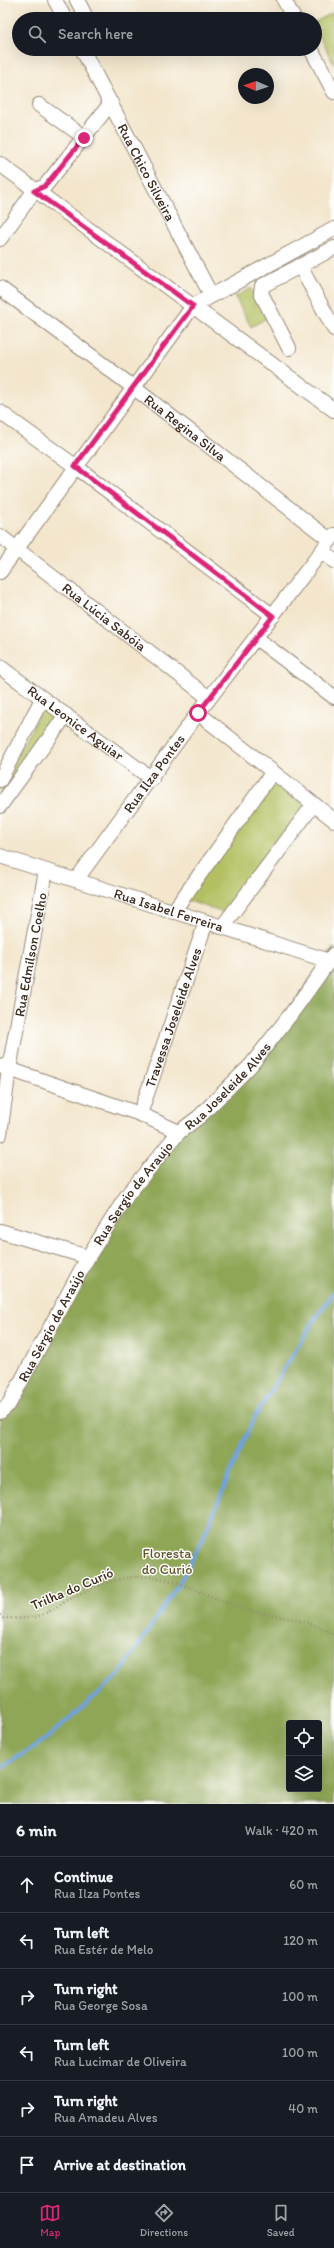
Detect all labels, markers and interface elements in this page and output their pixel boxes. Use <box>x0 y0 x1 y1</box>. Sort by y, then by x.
search box <box>12 12 322 56</box>
icon: search <box>26 23 48 45</box>
text: Search here <box>58 25 133 43</box>
north arrow <box>238 68 274 104</box>
street label: Rua Chico Silveira <box>114 121 179 224</box>
route end <box>75 129 93 147</box>
street label: Rua Regina Silva <box>141 390 230 465</box>
street label: Rua Lúcia Sabóia <box>59 579 150 655</box>
street label: Rua Leonice Aguiar <box>24 682 128 764</box>
route start <box>189 704 207 722</box>
street label: Rua Ilza Pontes <box>120 731 188 816</box>
street label: Rua Isabel Ferreira <box>112 884 225 935</box>
street label: Rua Edmílson Coelho <box>10 891 50 1018</box>
street label: Travessa Joseleide Alves <box>141 945 205 1090</box>
street label: Rua Joseleide Alves <box>181 1038 274 1134</box>
street label: Rua Sergio de Araujo <box>89 1138 176 1248</box>
street label: Rua Sérgio de Araújo <box>14 1267 88 1385</box>
park label: Floresta do Curió <box>142 1545 192 1578</box>
street label: Trilha do Curió <box>28 1564 116 1614</box>
map controls <box>286 1720 322 1792</box>
button: locate <box>286 1720 322 1756</box>
button: layers <box>286 1756 322 1792</box>
text: 6 min <box>16 1820 57 1840</box>
text: Walk · 420 m <box>245 1823 318 1838</box>
text: Continue <box>54 1868 113 1886</box>
icon: ahead <box>16 1874 38 1896</box>
text: 60 m <box>289 1877 318 1892</box>
text: Rua Ilza Pontes <box>54 1886 140 1901</box>
text: Turn left <box>54 1924 109 1942</box>
icon: left <box>16 1930 38 1952</box>
text: 120 m <box>283 1933 318 1948</box>
text: Rua Estér de Melo <box>54 1942 153 1957</box>
text: Turn right <box>54 1980 118 1998</box>
icon: right <box>16 1986 38 2008</box>
text: 100 m <box>282 1989 318 2004</box>
text: Rua George Sosa <box>54 1998 148 2013</box>
text: Turn left <box>54 2036 109 2054</box>
icon: left <box>16 2042 38 2064</box>
text: 100 m <box>282 2045 318 2060</box>
text: Rua Lucimar de Oliveira <box>54 2054 187 2069</box>
text: Turn right <box>54 2092 118 2110</box>
icon: right <box>16 2098 38 2120</box>
text: 40 m <box>288 2101 318 2116</box>
text: Rua Amadeu Alves <box>54 2110 158 2125</box>
icon: arrive <box>16 2154 38 2176</box>
text: Arrive at destination <box>54 2156 186 2174</box>
tab: Map <box>39 2202 61 2239</box>
tab: Directions <box>140 2202 188 2239</box>
tab: Saved <box>267 2202 295 2239</box>

